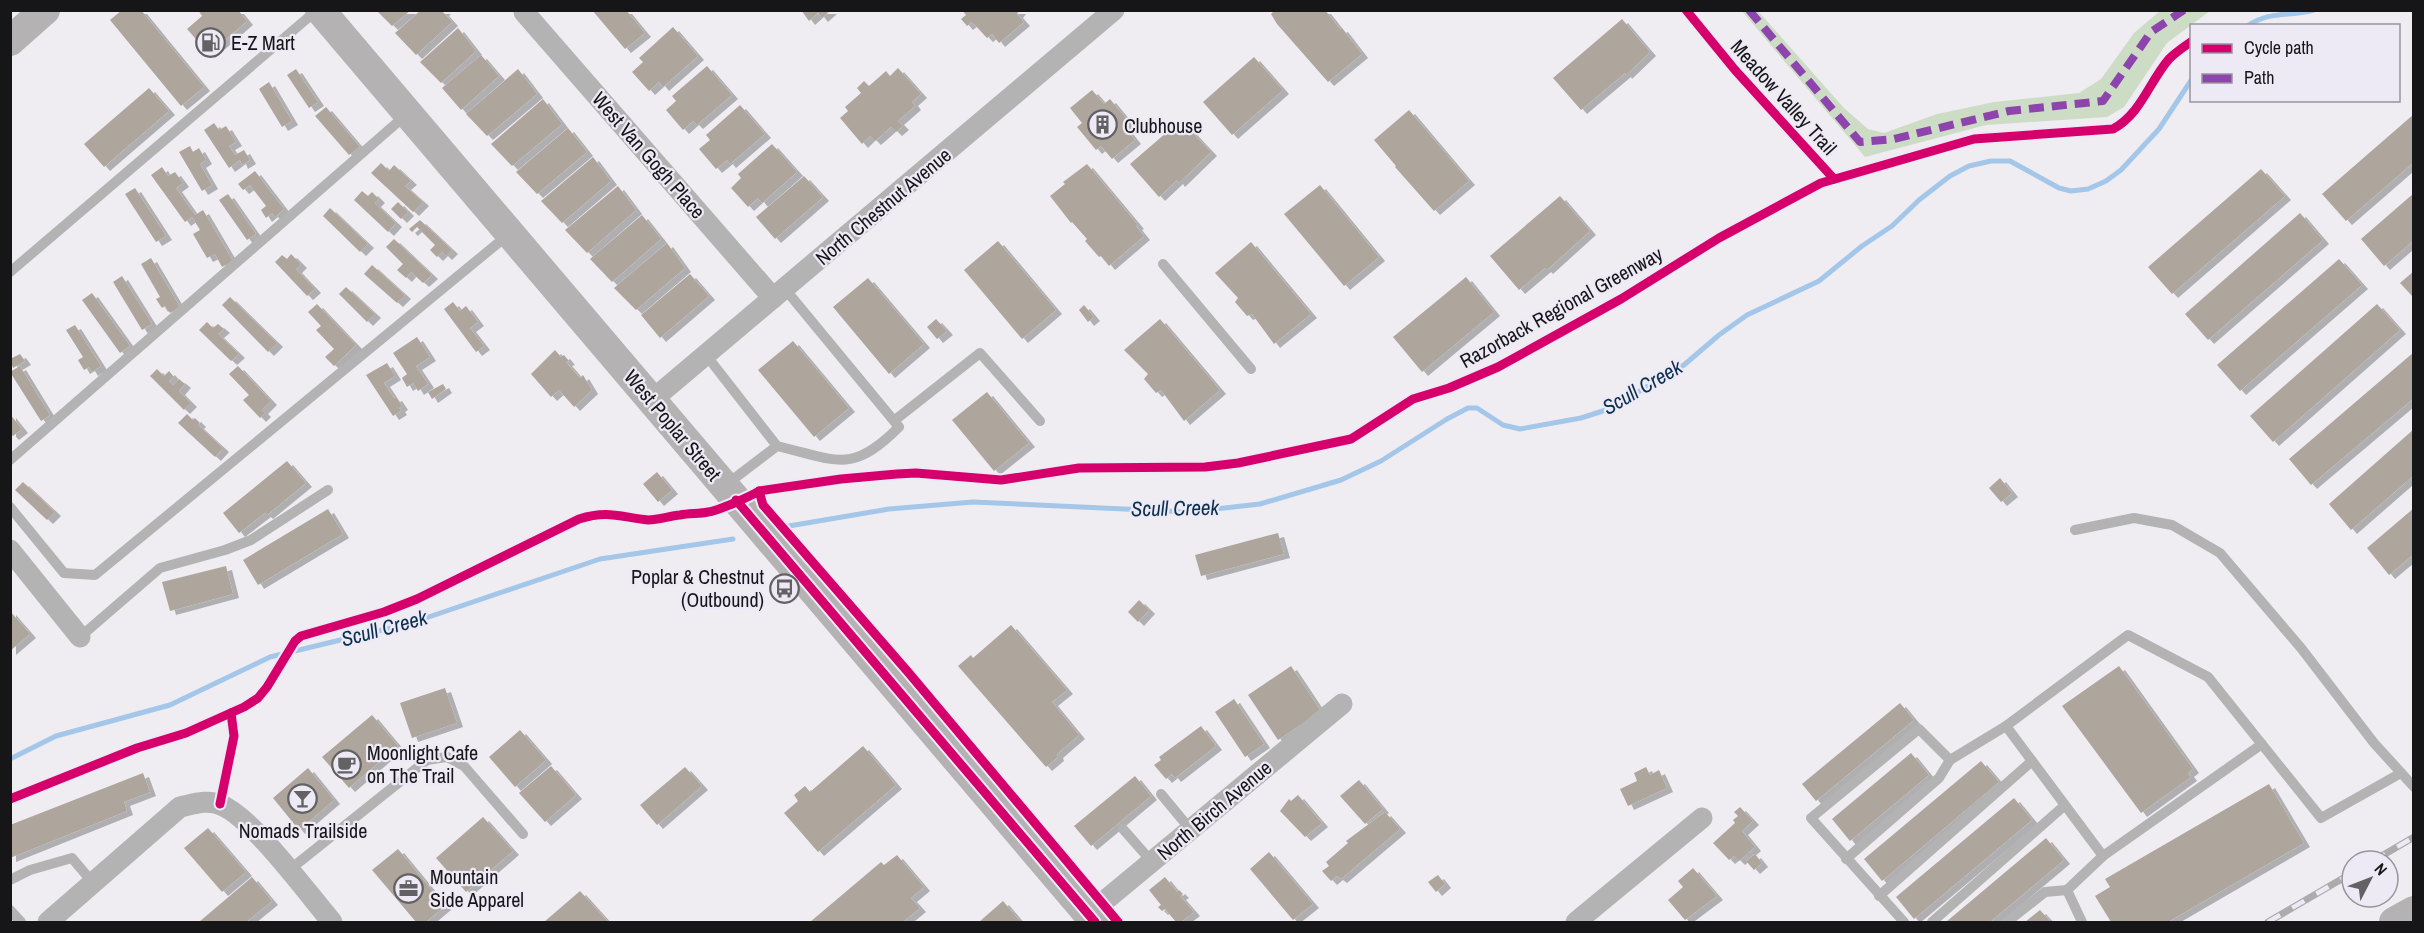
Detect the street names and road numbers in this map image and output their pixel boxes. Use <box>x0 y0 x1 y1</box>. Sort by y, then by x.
street label: Meadow Valley Trail <box>1725 34 1843 160</box>
street label: West Van Gogh Place <box>586 86 712 224</box>
street label: North Chestnut Avenue <box>809 141 957 271</box>
street label: Razorback Regional Greenway <box>1455 240 1668 374</box>
street label: West Poplar Street <box>619 364 728 487</box>
street label: North Birch Avenue <box>1151 754 1277 866</box>

